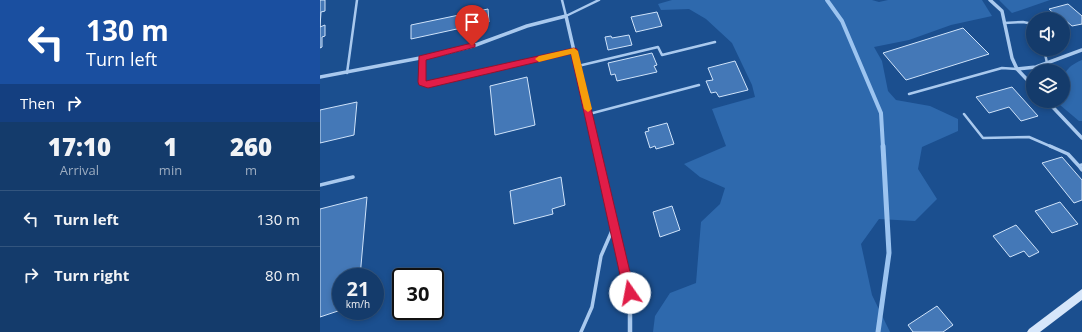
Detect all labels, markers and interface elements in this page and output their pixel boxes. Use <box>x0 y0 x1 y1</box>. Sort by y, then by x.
pin <box>455 5 489 46</box>
text: 130 m <box>86 11 169 49</box>
icon: arrive <box>461 11 483 33</box>
map controls <box>1026 12 1070 108</box>
button: sound <box>1026 12 1070 56</box>
icon: left <box>20 16 72 68</box>
text: Turn left <box>86 47 157 71</box>
button: layers <box>1026 64 1070 108</box>
icon: right <box>63 92 85 114</box>
text: Then <box>20 93 55 113</box>
text: 17:10 <box>48 130 111 163</box>
text: 1 <box>163 130 178 163</box>
text: 260 <box>230 130 272 163</box>
text: Arrival <box>60 161 99 179</box>
text: min <box>159 161 182 179</box>
text: m <box>245 161 257 179</box>
icon: left <box>20 208 42 230</box>
text: Turn left <box>54 209 119 229</box>
text: 130 m <box>256 209 300 229</box>
icon: right <box>20 264 42 286</box>
text: Turn right <box>54 265 129 285</box>
text: 80 m <box>265 265 300 285</box>
speed limit sign: 30 <box>392 268 444 320</box>
position arrow <box>609 272 651 314</box>
text: 21 <box>347 275 369 302</box>
text: km/h <box>346 297 370 311</box>

